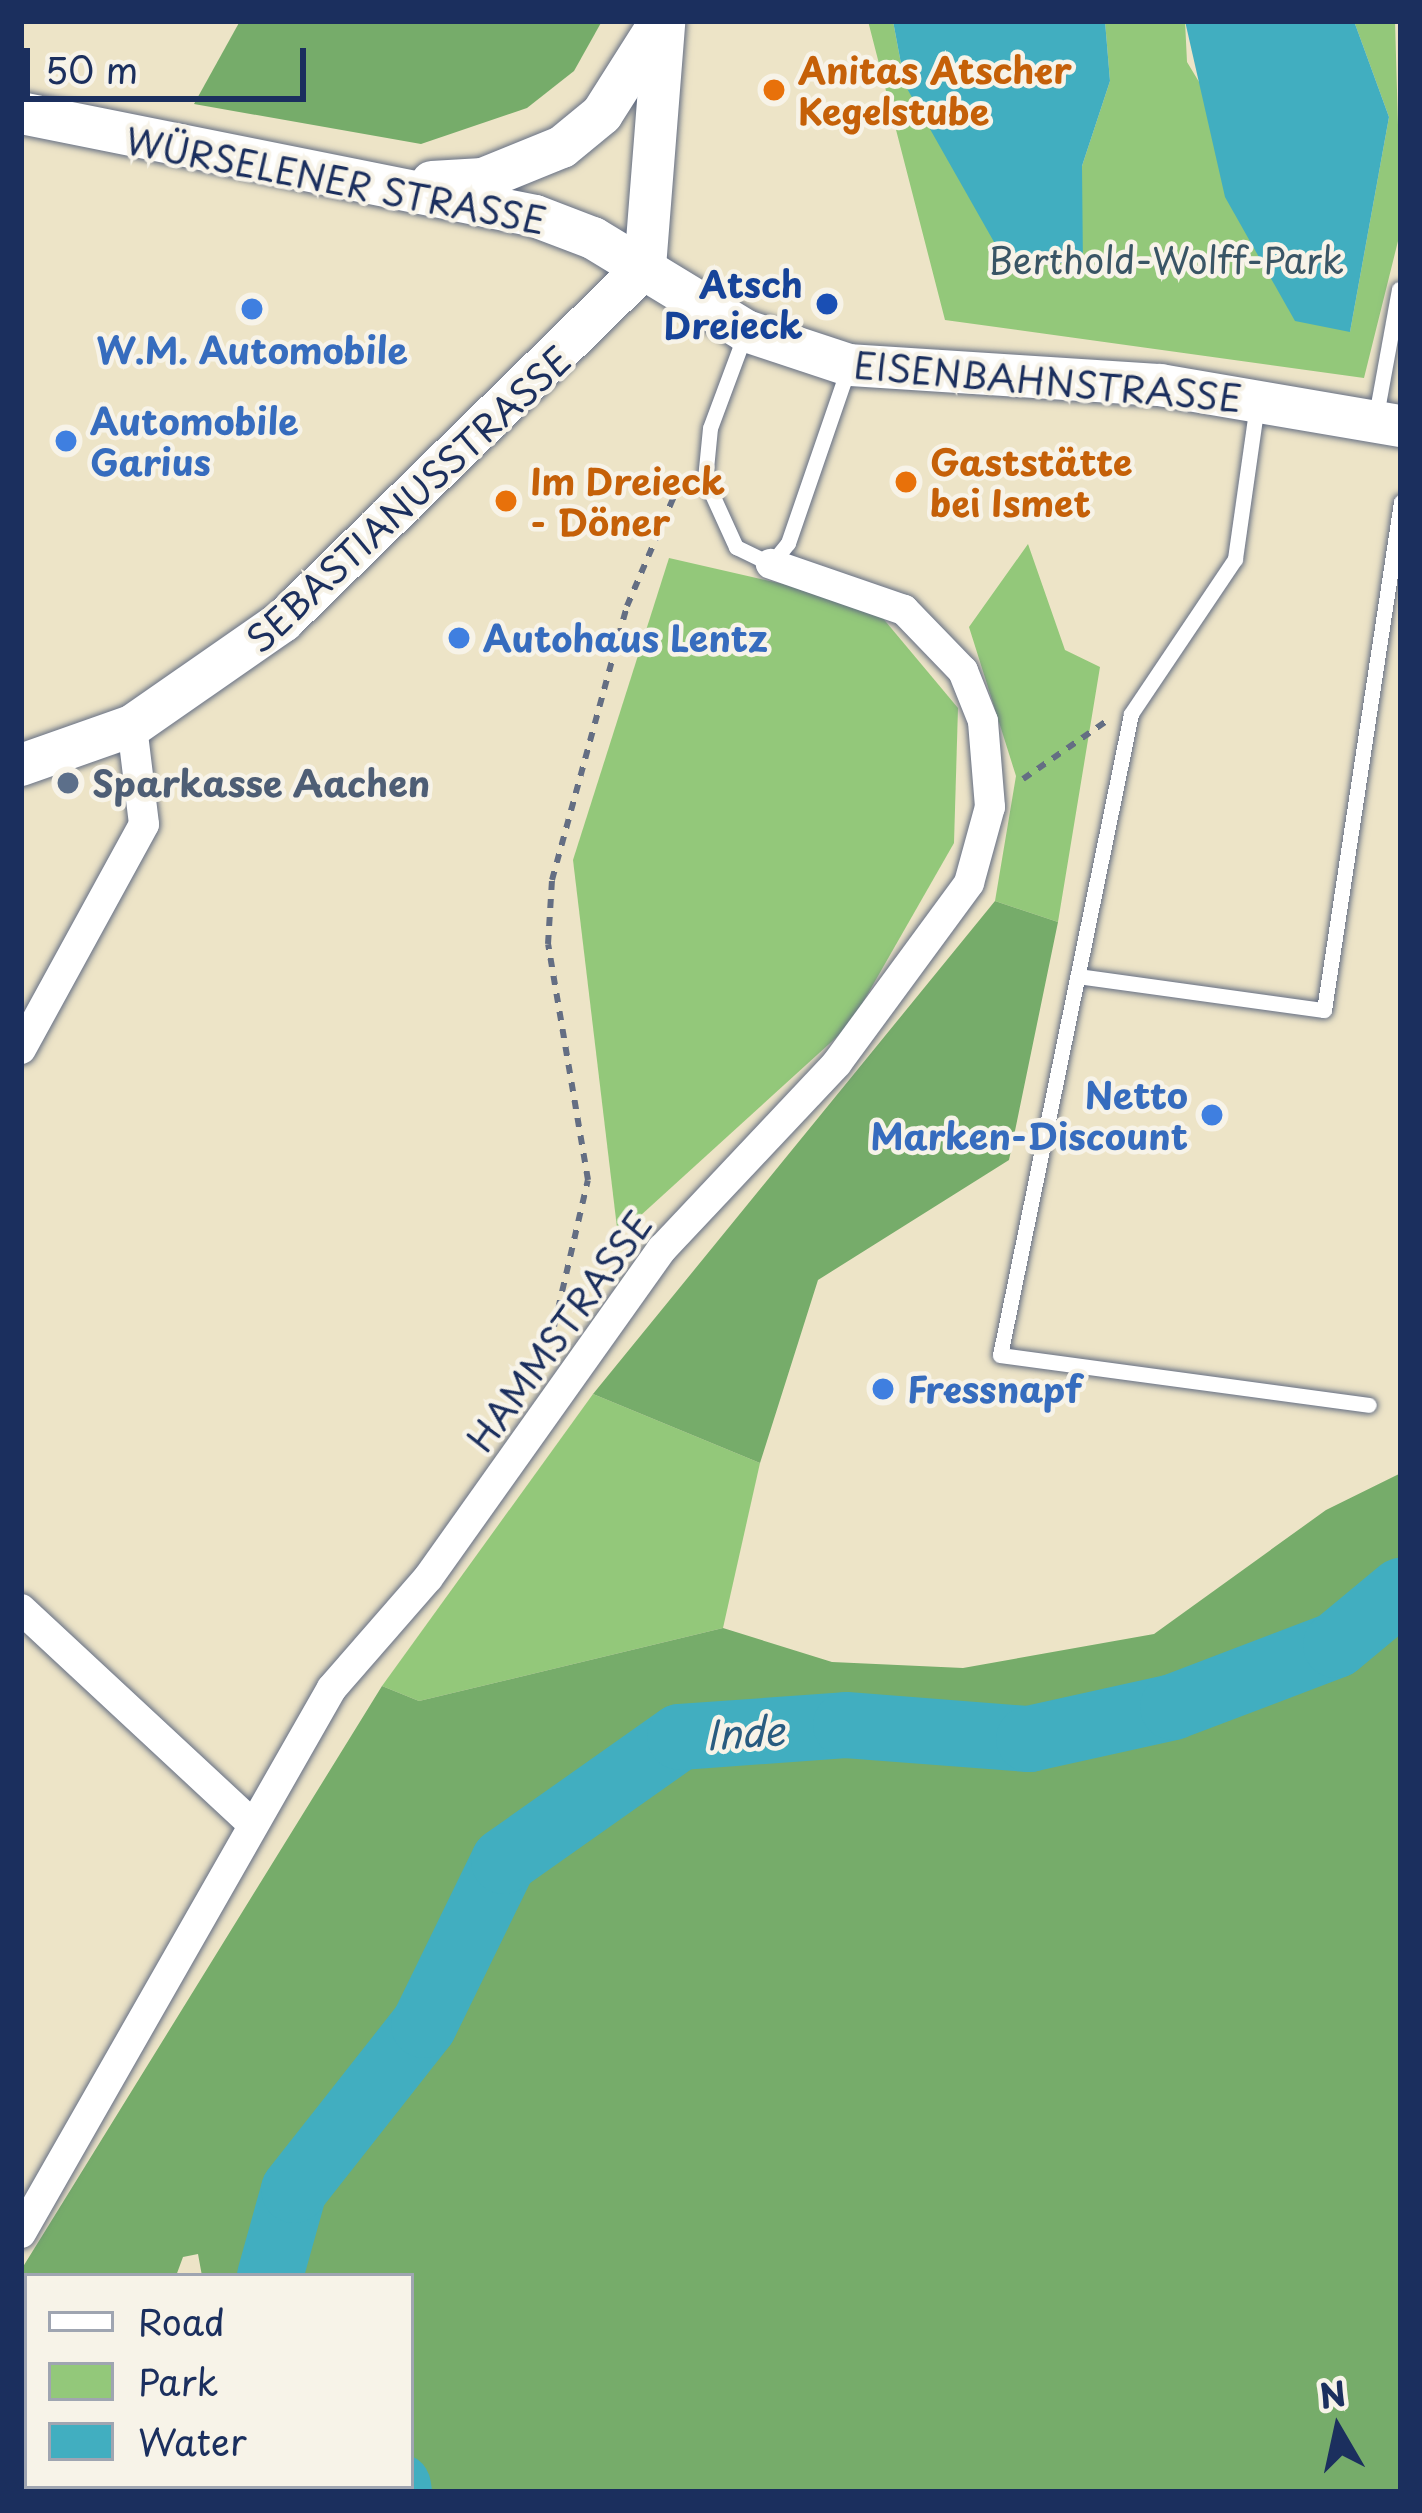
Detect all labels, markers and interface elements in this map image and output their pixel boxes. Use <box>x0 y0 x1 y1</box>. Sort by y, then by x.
scale bar <box>30 24 312 98</box>
text: 50 m <box>45 42 138 96</box>
place label: Anitas Atscher Kegelstube <box>798 47 1072 132</box>
marker: Anitas Atscher Kegelstube <box>761 77 787 103</box>
street label: WÜRSELENER STRASSE <box>121 118 551 242</box>
park label: Berthold-Wolff-Park <box>988 238 1344 282</box>
place label: Atsch Dreieck <box>663 261 803 346</box>
marker: Atsch Dreieck <box>814 291 840 317</box>
marker: W.M. Automobile <box>239 296 265 322</box>
place label: W.M. Automobile <box>96 328 408 372</box>
street label: SEBASTIANUSSTRASSE <box>237 337 579 661</box>
street label: EISENBAHNSTRASSE <box>852 343 1244 419</box>
place label: Automobile Garius <box>90 398 299 483</box>
marker: Automobile Garius <box>53 428 79 454</box>
place label: Gaststätte bei Ismet <box>930 439 1133 524</box>
place label: Im Dreieck - Döner <box>530 458 726 543</box>
marker: Gaststätte bei Ismet <box>893 469 919 495</box>
marker: Im Dreieck - Döner <box>493 488 519 514</box>
place label: Autohaus Lentz <box>483 616 768 660</box>
marker: Autohaus Lentz <box>446 625 472 651</box>
place label: Sparkasse Aachen <box>92 761 431 805</box>
marker: Sparkasse Aachen <box>55 770 81 796</box>
place label: Netto Marken-Discount <box>870 1072 1188 1157</box>
marker: Netto Marken-Discount <box>1199 1102 1225 1128</box>
street label: HAMMSTRASSE <box>457 1203 661 1459</box>
place label: Fressnapf <box>907 1367 1082 1411</box>
marker: Fressnapf <box>870 1376 896 1402</box>
water label: Inde <box>704 1706 786 1758</box>
legend <box>24 2273 414 2489</box>
text: Road <box>138 2294 225 2348</box>
text: Park <box>138 2354 218 2408</box>
text: N <box>1316 2367 1349 2420</box>
north arrow <box>1278 2369 1398 2489</box>
text: Water <box>138 2414 247 2468</box>

